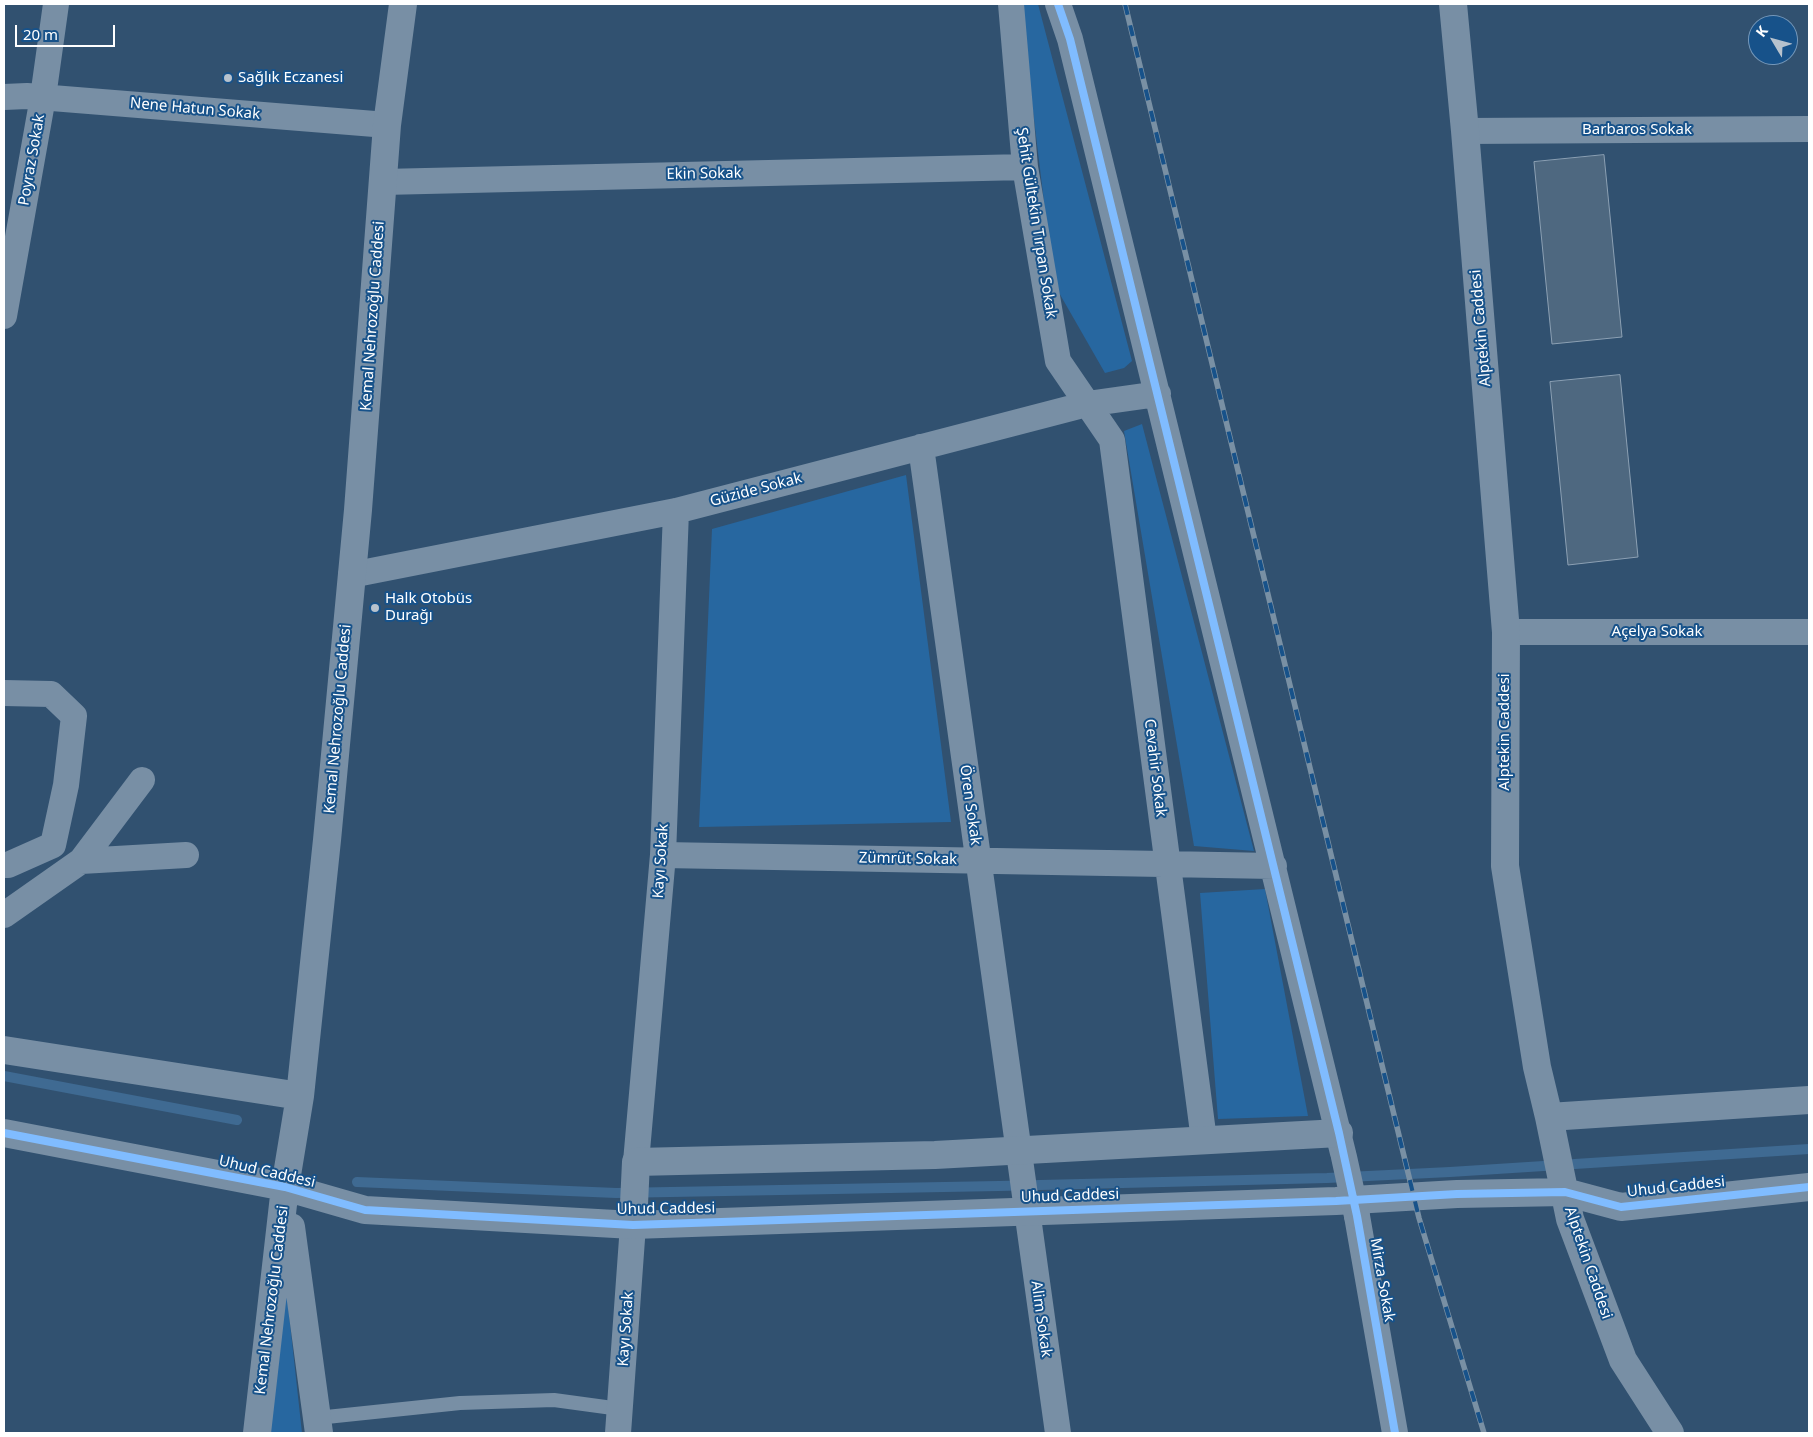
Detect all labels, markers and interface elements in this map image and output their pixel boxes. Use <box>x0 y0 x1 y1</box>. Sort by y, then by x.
scale bar <box>18 15 118 47</box>
north arrow <box>1748 15 1798 65</box>
text: K <box>1751 22 1772 41</box>
text: 20 m <box>23 24 58 44</box>
place label: Sağlık Eczanesi <box>238 69 343 87</box>
marker: Sağlık Eczanesi <box>222 72 234 84</box>
street label: Nene Hatun Sokak <box>129 94 261 124</box>
street label: Poyraz Sokak <box>15 113 49 207</box>
street label: Barbaros Sokak <box>1582 121 1692 139</box>
street label: Şehit Gültekin Tırpan Sokak <box>1012 126 1060 320</box>
street label: Ekin Sokak <box>666 164 742 184</box>
street label: Kemal Nehrozoğlu Caddesi <box>357 221 389 411</box>
street label: Alptekin Caddesi <box>1467 269 1495 387</box>
street label: Güzide Sokak <box>708 469 804 511</box>
place label: Halk Otobüs Durağı <box>385 590 472 625</box>
marker: Halk Otobüs Durağı <box>369 602 381 614</box>
street label: Kemal Nehrozoğlu Caddesi <box>321 623 355 815</box>
street label: Açelya Sokak <box>1612 623 1702 641</box>
street label: Alptekin Caddesi <box>1496 673 1514 791</box>
street label: Cevahir Sokak <box>1140 718 1170 818</box>
street label: Ören Sokak <box>955 764 985 846</box>
street label: Kayı Sokak <box>649 823 673 899</box>
street label: Zümrüt Sokak <box>859 849 957 869</box>
street label: Uhud Caddesi <box>217 1152 317 1192</box>
street label: Uhud Caddesi <box>1626 1173 1726 1201</box>
street label: Uhud Caddesi <box>1020 1185 1120 1207</box>
street label: Uhud Caddesi <box>617 1199 715 1219</box>
street label: Kemal Nehrozoğlu Caddesi <box>251 1205 293 1395</box>
street label: Alptekin Caddesi <box>1560 1205 1616 1321</box>
street label: Mirza Sokak <box>1366 1237 1398 1323</box>
street label: Alim Sokak <box>1027 1280 1055 1358</box>
street label: Kayı Sokak <box>614 1291 638 1367</box>

